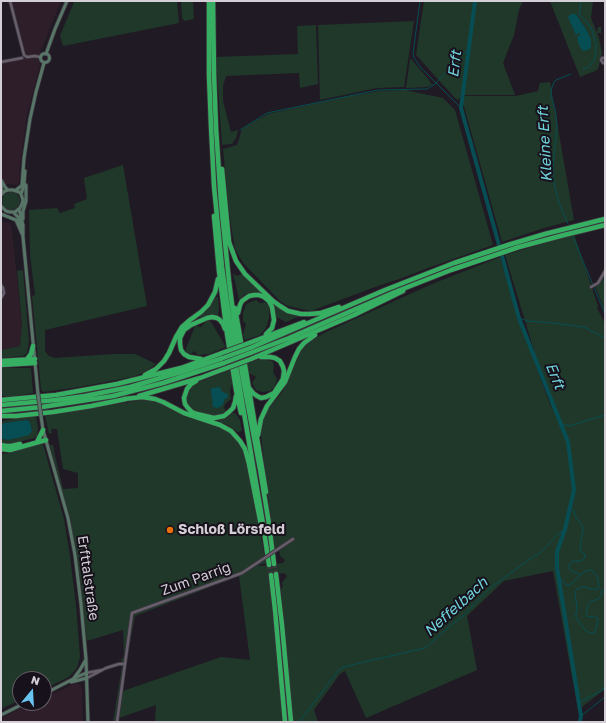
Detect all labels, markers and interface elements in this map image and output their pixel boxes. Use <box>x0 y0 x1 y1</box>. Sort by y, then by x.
water label: Erft <box>444 50 466 78</box>
water label: Kleine Erft <box>534 105 556 183</box>
water label: Erft <box>542 360 568 392</box>
place label: Schloß Lörsfeld <box>178 522 285 538</box>
marker: Schloß Lörsfeld <box>165 525 175 535</box>
street label: Erfttalstraße <box>74 535 102 621</box>
street label: Zum Parrig <box>159 559 233 599</box>
water label: Neffelbach <box>420 574 492 640</box>
north arrow <box>12 671 52 711</box>
text: N <box>30 673 42 688</box>

